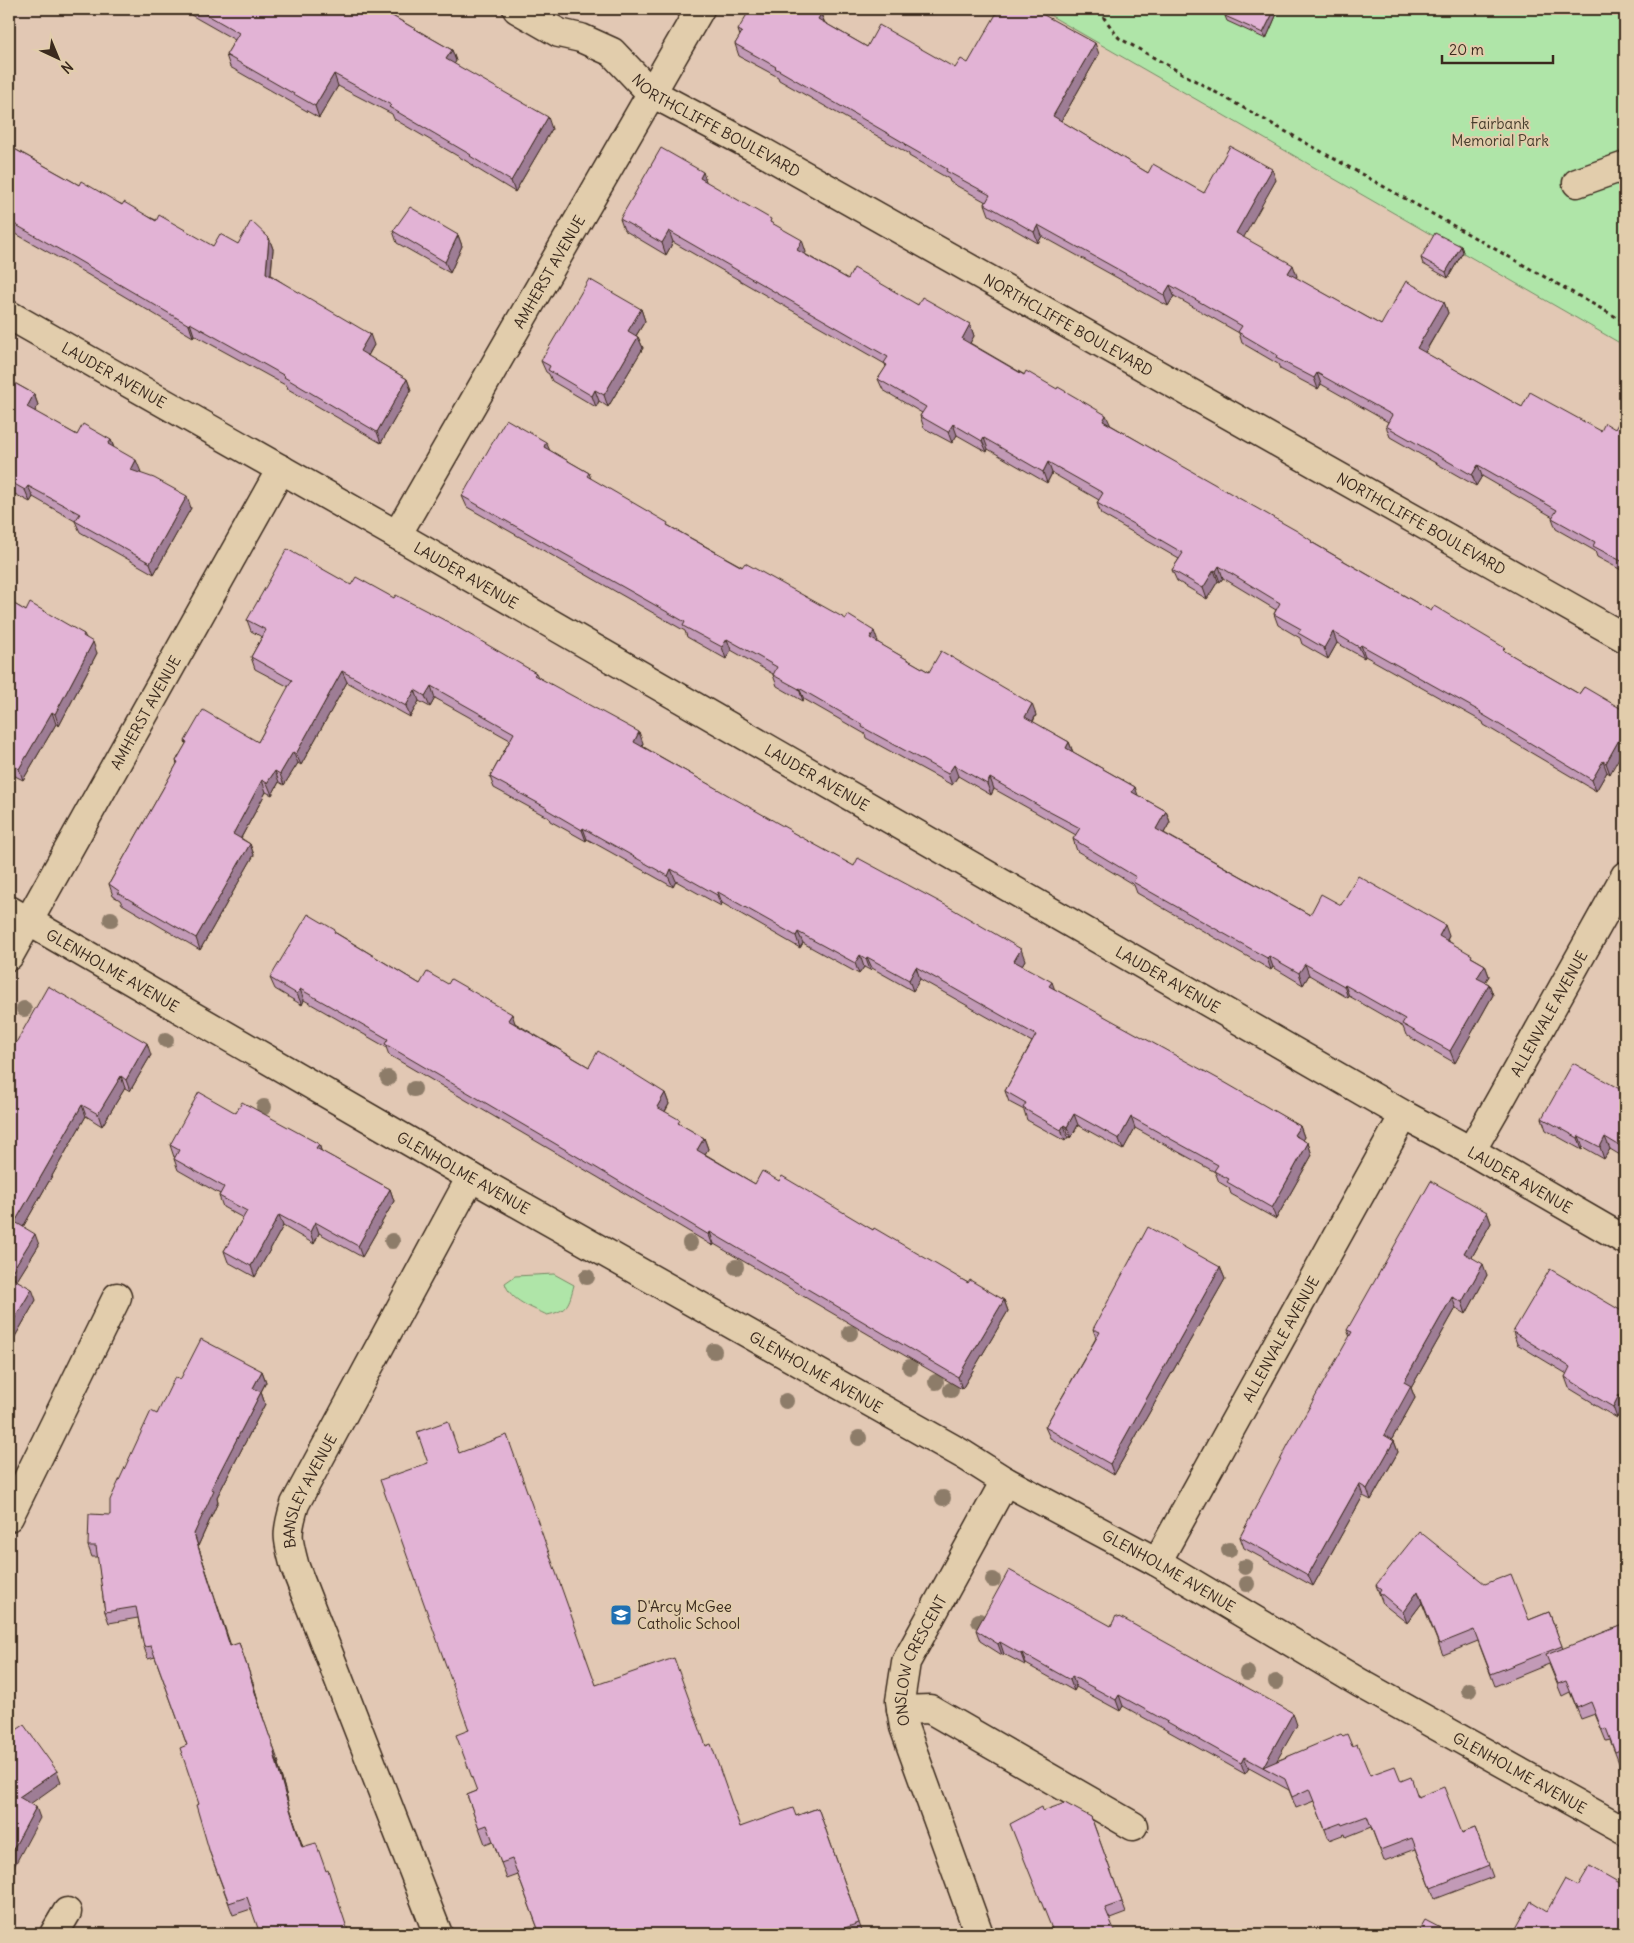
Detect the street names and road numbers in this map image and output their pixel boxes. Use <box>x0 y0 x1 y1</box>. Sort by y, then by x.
street label: NORTHCLIFFE BOULEVARD <box>628 70 804 181</box>
street label: AMHERST AVENUE <box>509 211 589 332</box>
street label: NORTHCLIFFE BOULEVARD <box>981 269 1157 380</box>
street label: LAUDER AVENUE <box>58 337 170 412</box>
street label: NORTHCLIFFE BOULEVARD <box>1333 468 1509 579</box>
street label: LAUDER AVENUE <box>411 537 522 613</box>
street label: AMHERST AVENUE <box>106 652 185 773</box>
street label: LAUDER AVENUE <box>762 739 873 815</box>
street label: GLENHOLME AVENUE <box>43 924 183 1016</box>
street label: LAUDER AVENUE <box>1113 942 1224 1017</box>
street label: ALLENVALE AVENUE <box>1506 947 1591 1080</box>
street label: GLENHOLME AVENUE <box>394 1127 534 1218</box>
street label: LAUDER AVENUE <box>1465 1142 1576 1217</box>
street label: ALLENVALE AVENUE <box>1238 1272 1323 1405</box>
street label: GLENHOLME AVENUE <box>746 1327 887 1417</box>
street label: BANSLEY AVENUE <box>279 1430 341 1550</box>
street label: GLENHOLME AVENUE <box>1099 1525 1239 1616</box>
street label: ONSLOW CRESCENT <box>890 1591 950 1728</box>
street label: GLENHOLME AVENUE <box>1450 1727 1590 1817</box>

